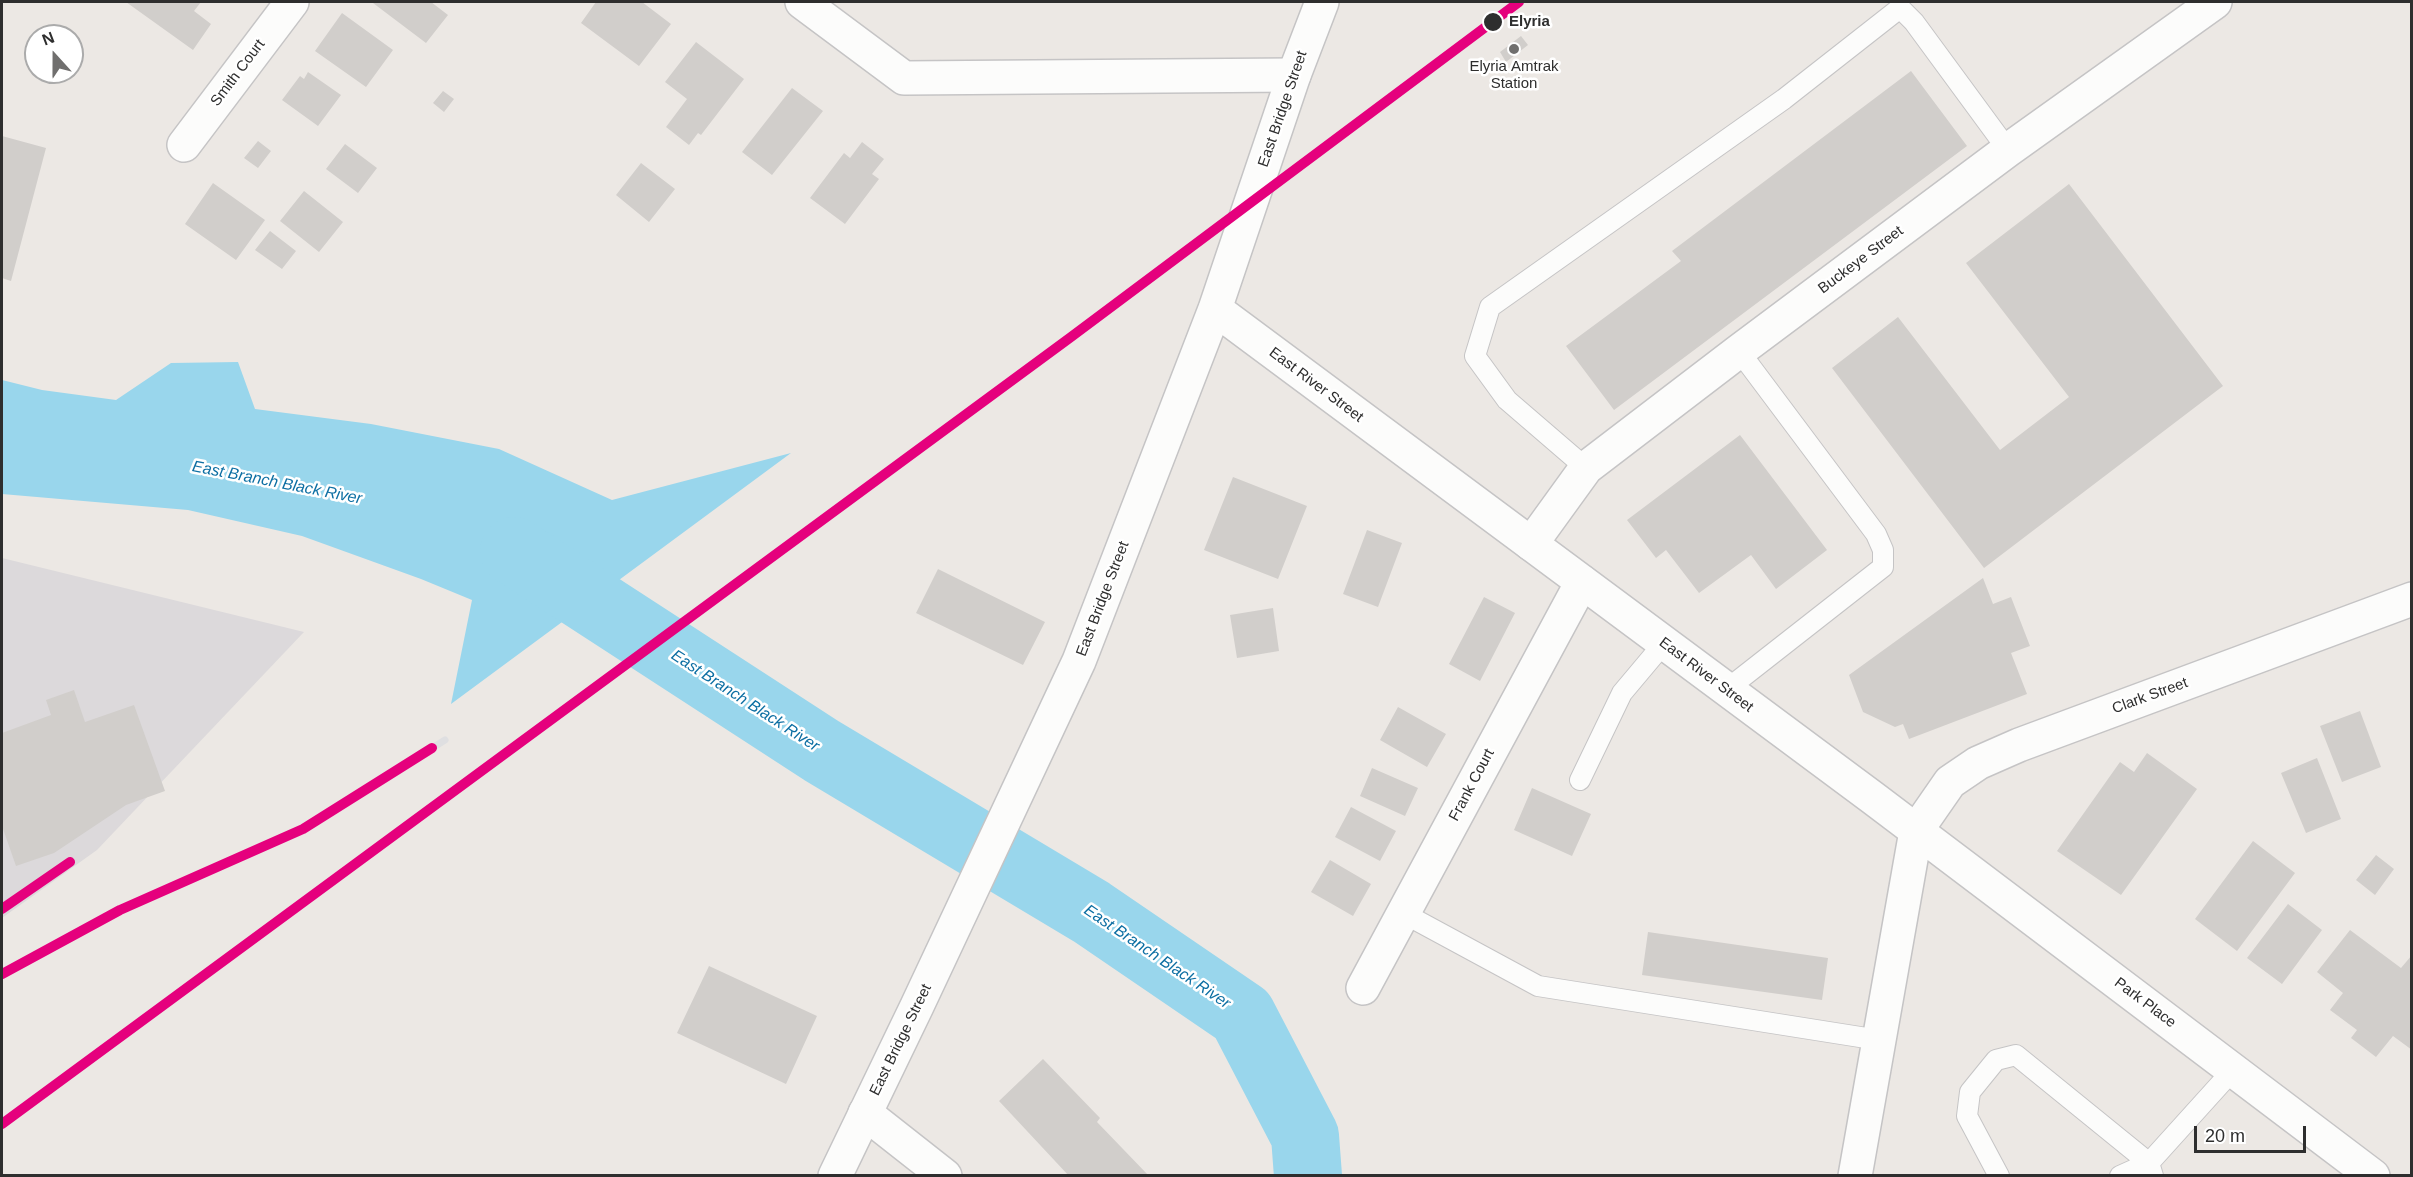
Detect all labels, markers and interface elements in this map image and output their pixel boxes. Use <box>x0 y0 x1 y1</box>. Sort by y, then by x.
marker: Elyria <box>1482 11 1504 33</box>
place label: Elyria <box>1509 13 1550 31</box>
north arrow <box>24 24 84 84</box>
text: N <box>40 29 57 49</box>
street label: Smith Court <box>207 36 269 110</box>
marker: Elyria Amtrak Station <box>1507 42 1521 56</box>
street label: East Bridge Street <box>1255 49 1311 169</box>
place label: Elyria Amtrak Station <box>1469 58 1559 93</box>
street label: Buckeye Street <box>1815 222 1907 298</box>
street label: East River Street <box>1265 344 1367 426</box>
water label: East Branch Black River <box>190 457 364 509</box>
street label: East Bridge Street <box>1073 539 1133 659</box>
street label: East River Street <box>1655 634 1757 716</box>
water label: East Branch Black River <box>667 646 823 756</box>
street label: Clark Street <box>2110 674 2190 718</box>
street label: Frank Court <box>1445 746 1499 824</box>
water label: East Branch Black River <box>1080 901 1234 1013</box>
street label: Park Place <box>2111 974 2179 1032</box>
street label: East Bridge Street <box>866 981 936 1099</box>
scale bar <box>2197 1114 2310 1152</box>
text: 20 m <box>2205 1126 2245 1146</box>

